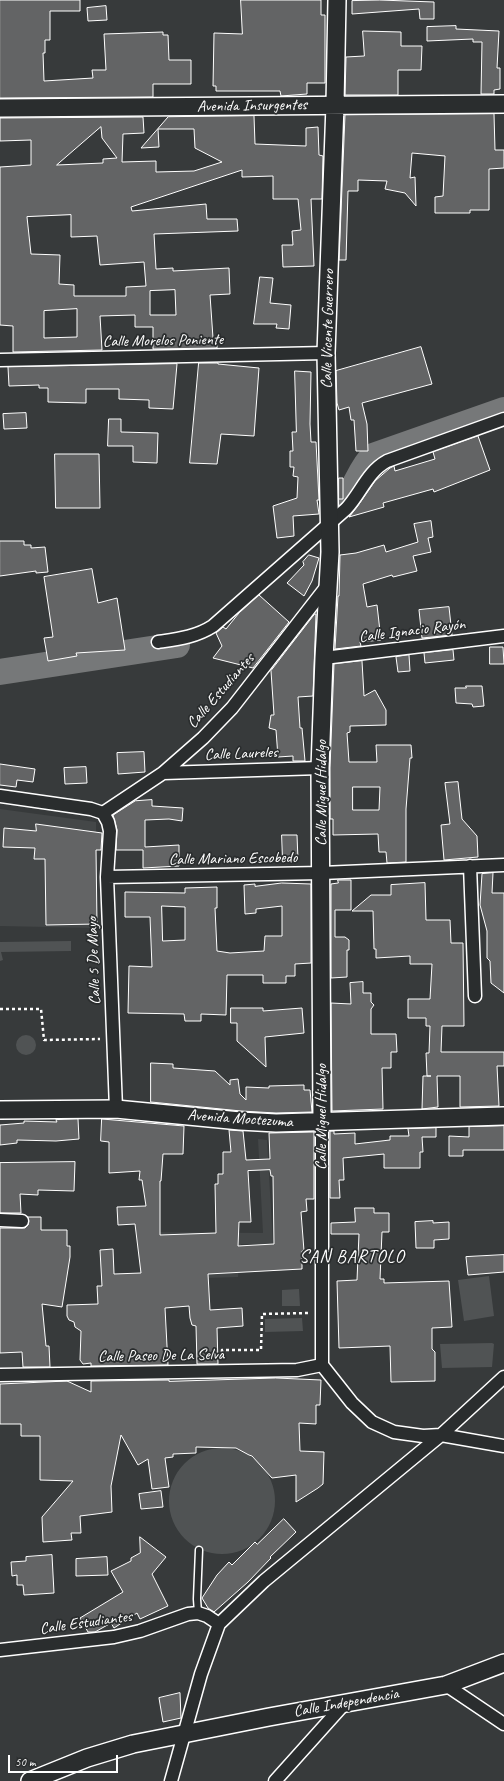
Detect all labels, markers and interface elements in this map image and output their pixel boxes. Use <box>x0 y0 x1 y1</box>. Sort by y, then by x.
street label: Avenida Insurgentes <box>197 95 307 117</box>
street label: Calle Vicente Guerrero <box>317 269 339 389</box>
street label: Calle Morelos Poniente <box>103 330 223 352</box>
street label: Calle Ignacio Rayón <box>358 615 466 647</box>
street label: Calle Estudiantes <box>183 650 259 732</box>
street label: Calle Miguel Hidalgo <box>312 740 332 846</box>
street label: Calle Laureles <box>204 743 278 765</box>
street label: Calle Mariano Escobedo <box>168 848 298 870</box>
street label: Calle 5 De Mayo <box>83 917 105 1005</box>
street label: Calle Miguel Hidalgo <box>312 1064 332 1170</box>
street label: Avenida Moctezuma <box>187 1106 293 1132</box>
district label: SAN BARTOLO <box>300 1246 404 1268</box>
street label: Calle Paseo De La Selva <box>98 1345 224 1367</box>
street label: Calle Estudiantes <box>39 1607 133 1639</box>
street label: Calle Independencia <box>292 1684 400 1722</box>
scale bar <box>10 1747 120 1773</box>
text: 50 m <box>15 1754 35 1770</box>

